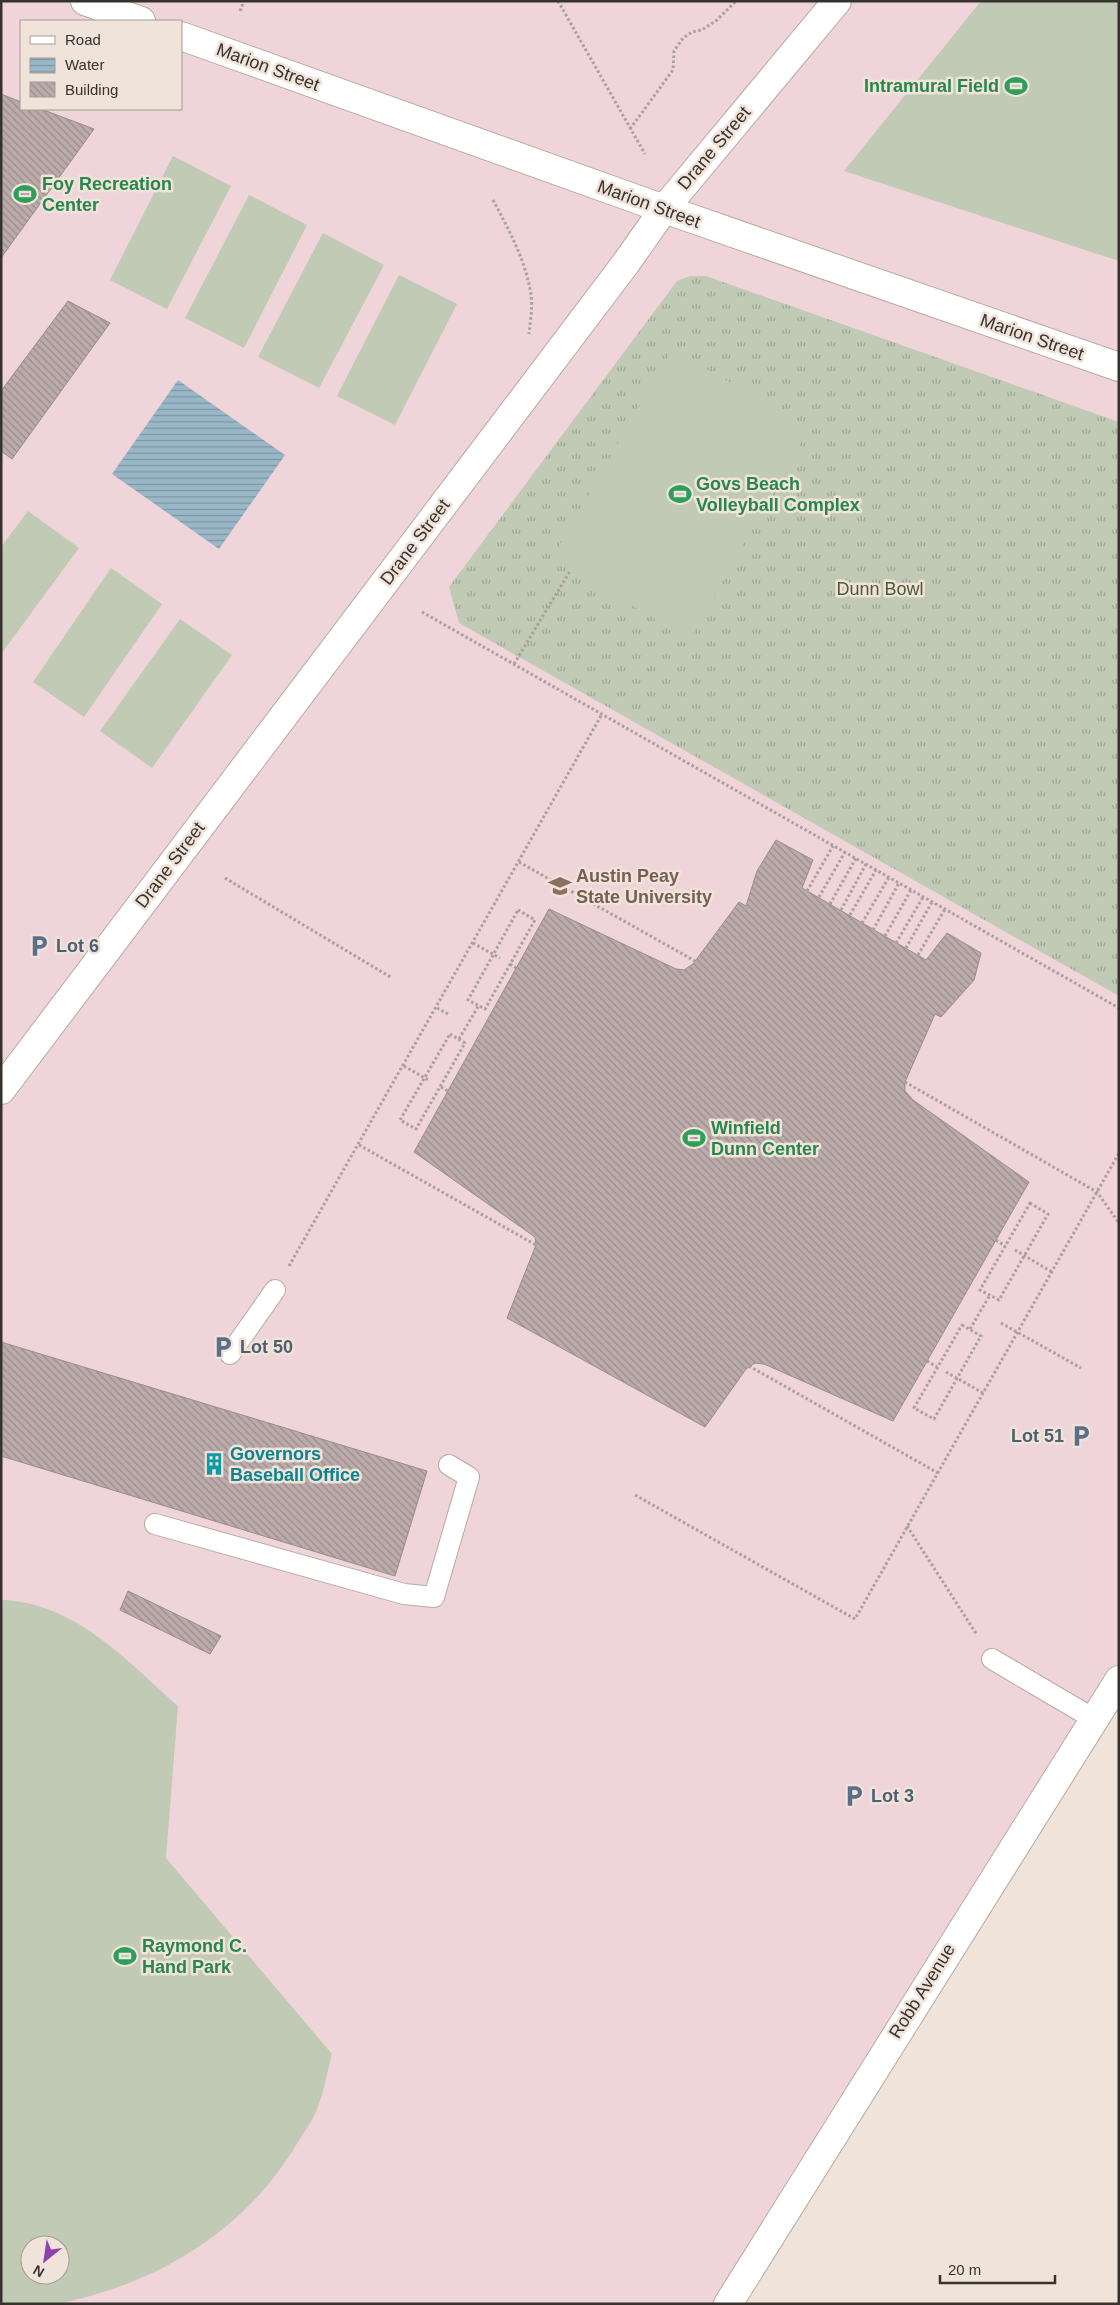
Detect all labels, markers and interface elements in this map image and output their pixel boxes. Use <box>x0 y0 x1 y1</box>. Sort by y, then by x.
legend <box>20 20 182 110</box>
text: Road <box>65 31 101 48</box>
street label: Marion Street <box>214 39 322 95</box>
text: Water <box>65 56 104 73</box>
sports icon: Intramural Field <box>1003 73 1029 99</box>
place label: Intramural Field <box>864 76 999 96</box>
text: Building <box>65 81 118 98</box>
street label: Drane Street <box>674 102 754 194</box>
place label: Foy Recreation Center <box>42 174 172 215</box>
street label: Marion Street <box>595 176 703 232</box>
sports icon: Foy Recreation Center <box>12 181 38 207</box>
street label: Marion Street <box>978 310 1086 364</box>
place label: Govs Beach Volleyball Complex <box>696 474 860 515</box>
sports icon: Govs Beach Volleyball Complex <box>667 481 693 507</box>
street label: Drane Street <box>376 495 454 589</box>
park label: Dunn Bowl <box>836 579 924 599</box>
street label: Drane Street <box>131 818 209 912</box>
place label: Austin Peay State University <box>576 866 712 907</box>
school or university icon: Austin Peay State University <box>547 873 573 899</box>
parking icon: Lot 6 <box>26 933 52 959</box>
place label: Lot 6 <box>56 936 99 956</box>
place label: Winfield Dunn Center <box>711 1118 819 1159</box>
sports icon: Winfield Dunn Center <box>681 1125 707 1151</box>
parking icon: Lot 50 <box>210 1334 236 1360</box>
place label: Lot 50 <box>240 1337 293 1357</box>
parking icon: Lot 51 <box>1068 1423 1094 1449</box>
place label: Lot 51 <box>1011 1426 1064 1446</box>
place label: Governors Baseball Office <box>230 1444 360 1485</box>
building icon: Governors Baseball Office <box>201 1451 227 1477</box>
parking icon: Lot 3 <box>841 1783 867 1809</box>
place label: Lot 3 <box>871 1786 914 1806</box>
place label: Raymond C. Hand Park <box>142 1936 247 1977</box>
street label: Robb Avenue <box>885 1940 959 2042</box>
sports icon: Raymond C. Hand Park <box>112 1943 138 1969</box>
north arrow <box>20 2235 70 2285</box>
scale bar <box>940 2252 1055 2284</box>
text: 20 m <box>948 2261 981 2278</box>
text: N <box>30 2262 47 2281</box>

